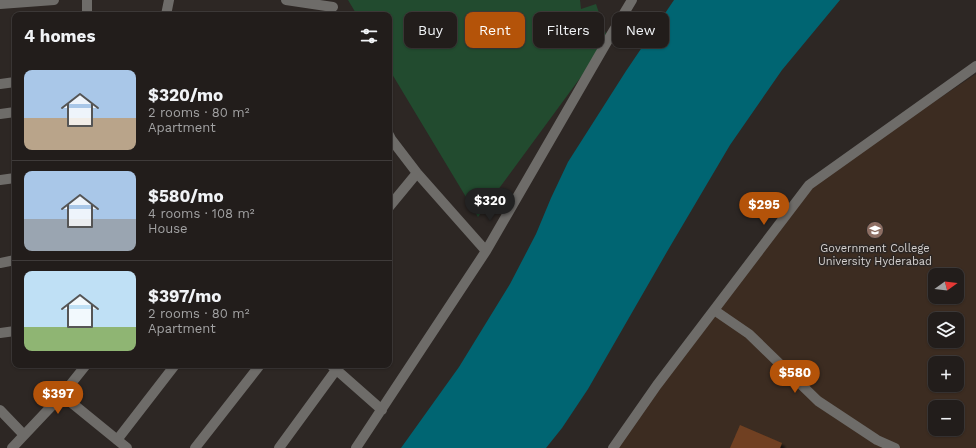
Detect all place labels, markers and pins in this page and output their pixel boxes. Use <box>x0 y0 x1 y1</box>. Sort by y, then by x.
pin: $320 <box>466 188 514 222</box>
pin: $295 <box>740 192 788 226</box>
school or university icon: Government College University Hyderabad <box>865 220 885 240</box>
place label: Government College University Hyderabad <box>818 242 932 268</box>
pin: $580 <box>771 360 819 394</box>
pin: $397 <box>34 381 82 415</box>

